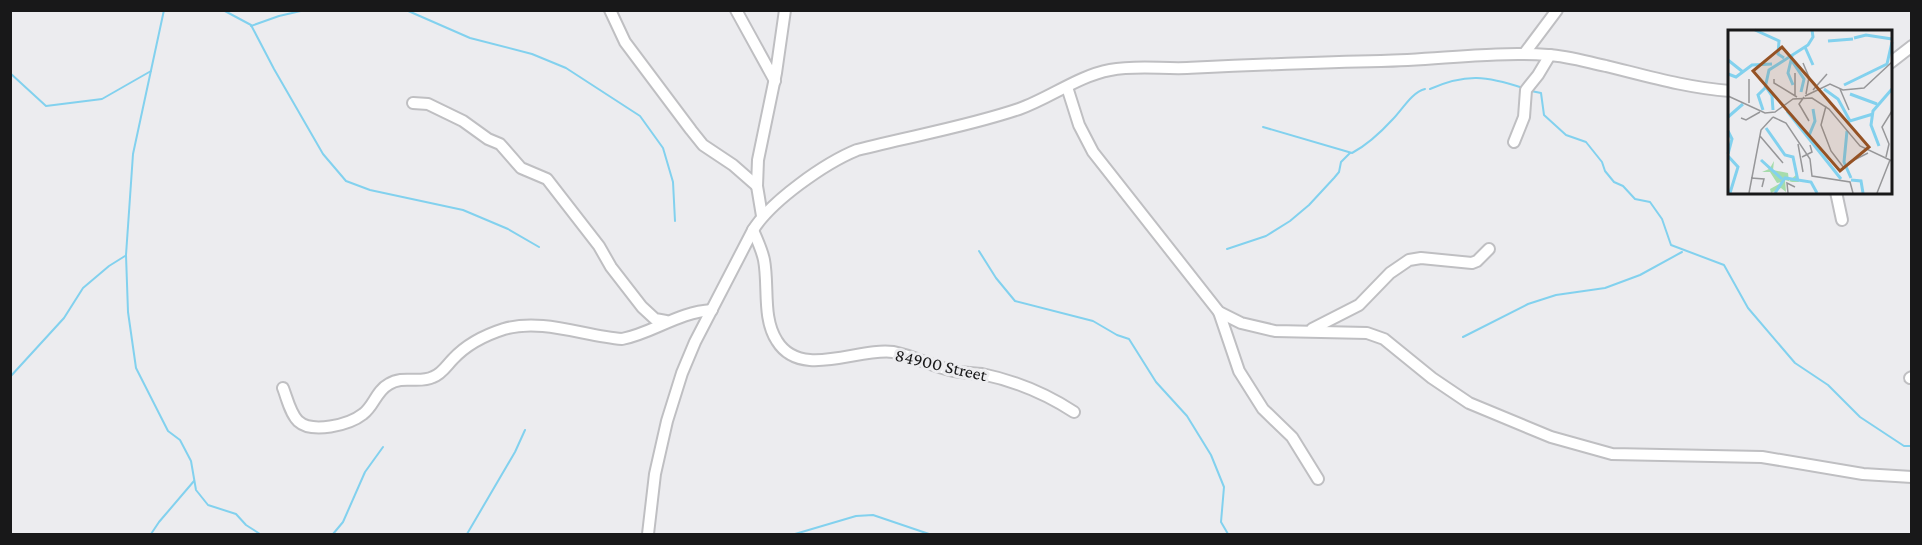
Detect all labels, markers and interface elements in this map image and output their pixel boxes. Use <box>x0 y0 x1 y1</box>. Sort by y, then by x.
inset map <box>1728 30 1892 194</box>
street label: 84900 Street <box>893 345 990 386</box>

